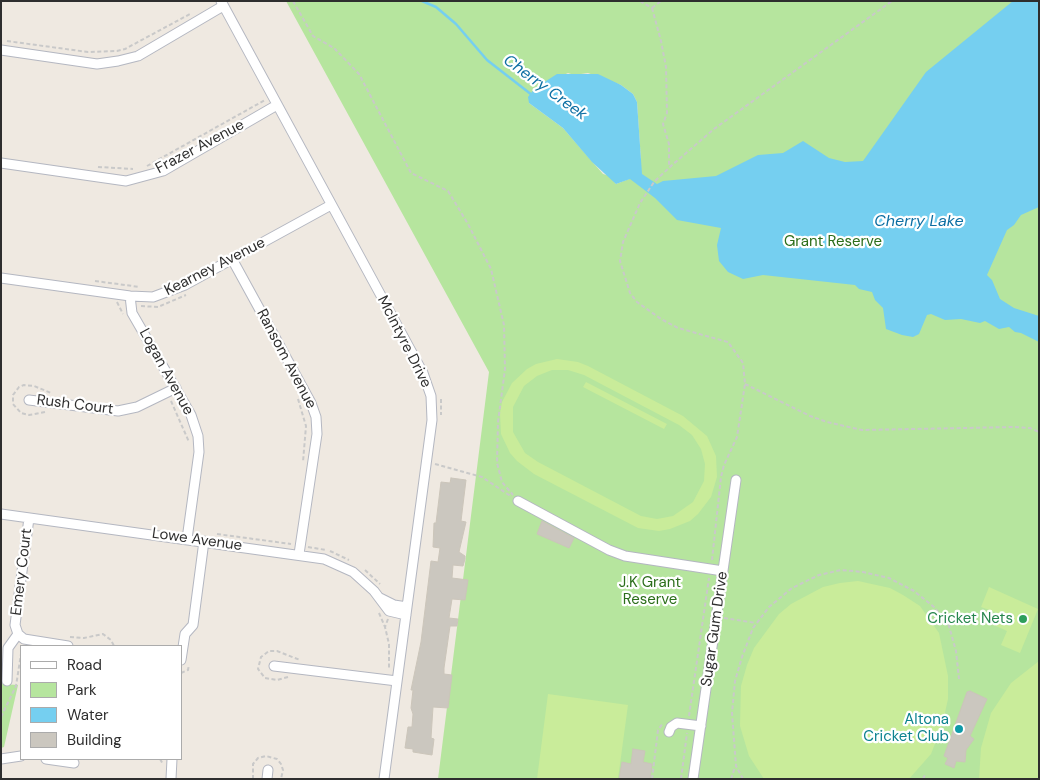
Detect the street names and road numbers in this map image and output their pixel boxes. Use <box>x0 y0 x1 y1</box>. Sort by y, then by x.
street label: Frazer Avenue <box>153 116 247 178</box>
street label: Kearney Avenue <box>162 234 268 300</box>
street label: McIntyre Drive <box>373 293 435 391</box>
street label: Ransom Avenue <box>252 306 320 412</box>
street label: Logan Avenue <box>135 326 197 418</box>
street label: Rush Court <box>36 391 114 419</box>
street label: Lowe Avenue <box>151 525 243 555</box>
street label: Emery Court <box>8 527 36 617</box>
street label: Sugar Gum Drive <box>698 570 732 688</box>

